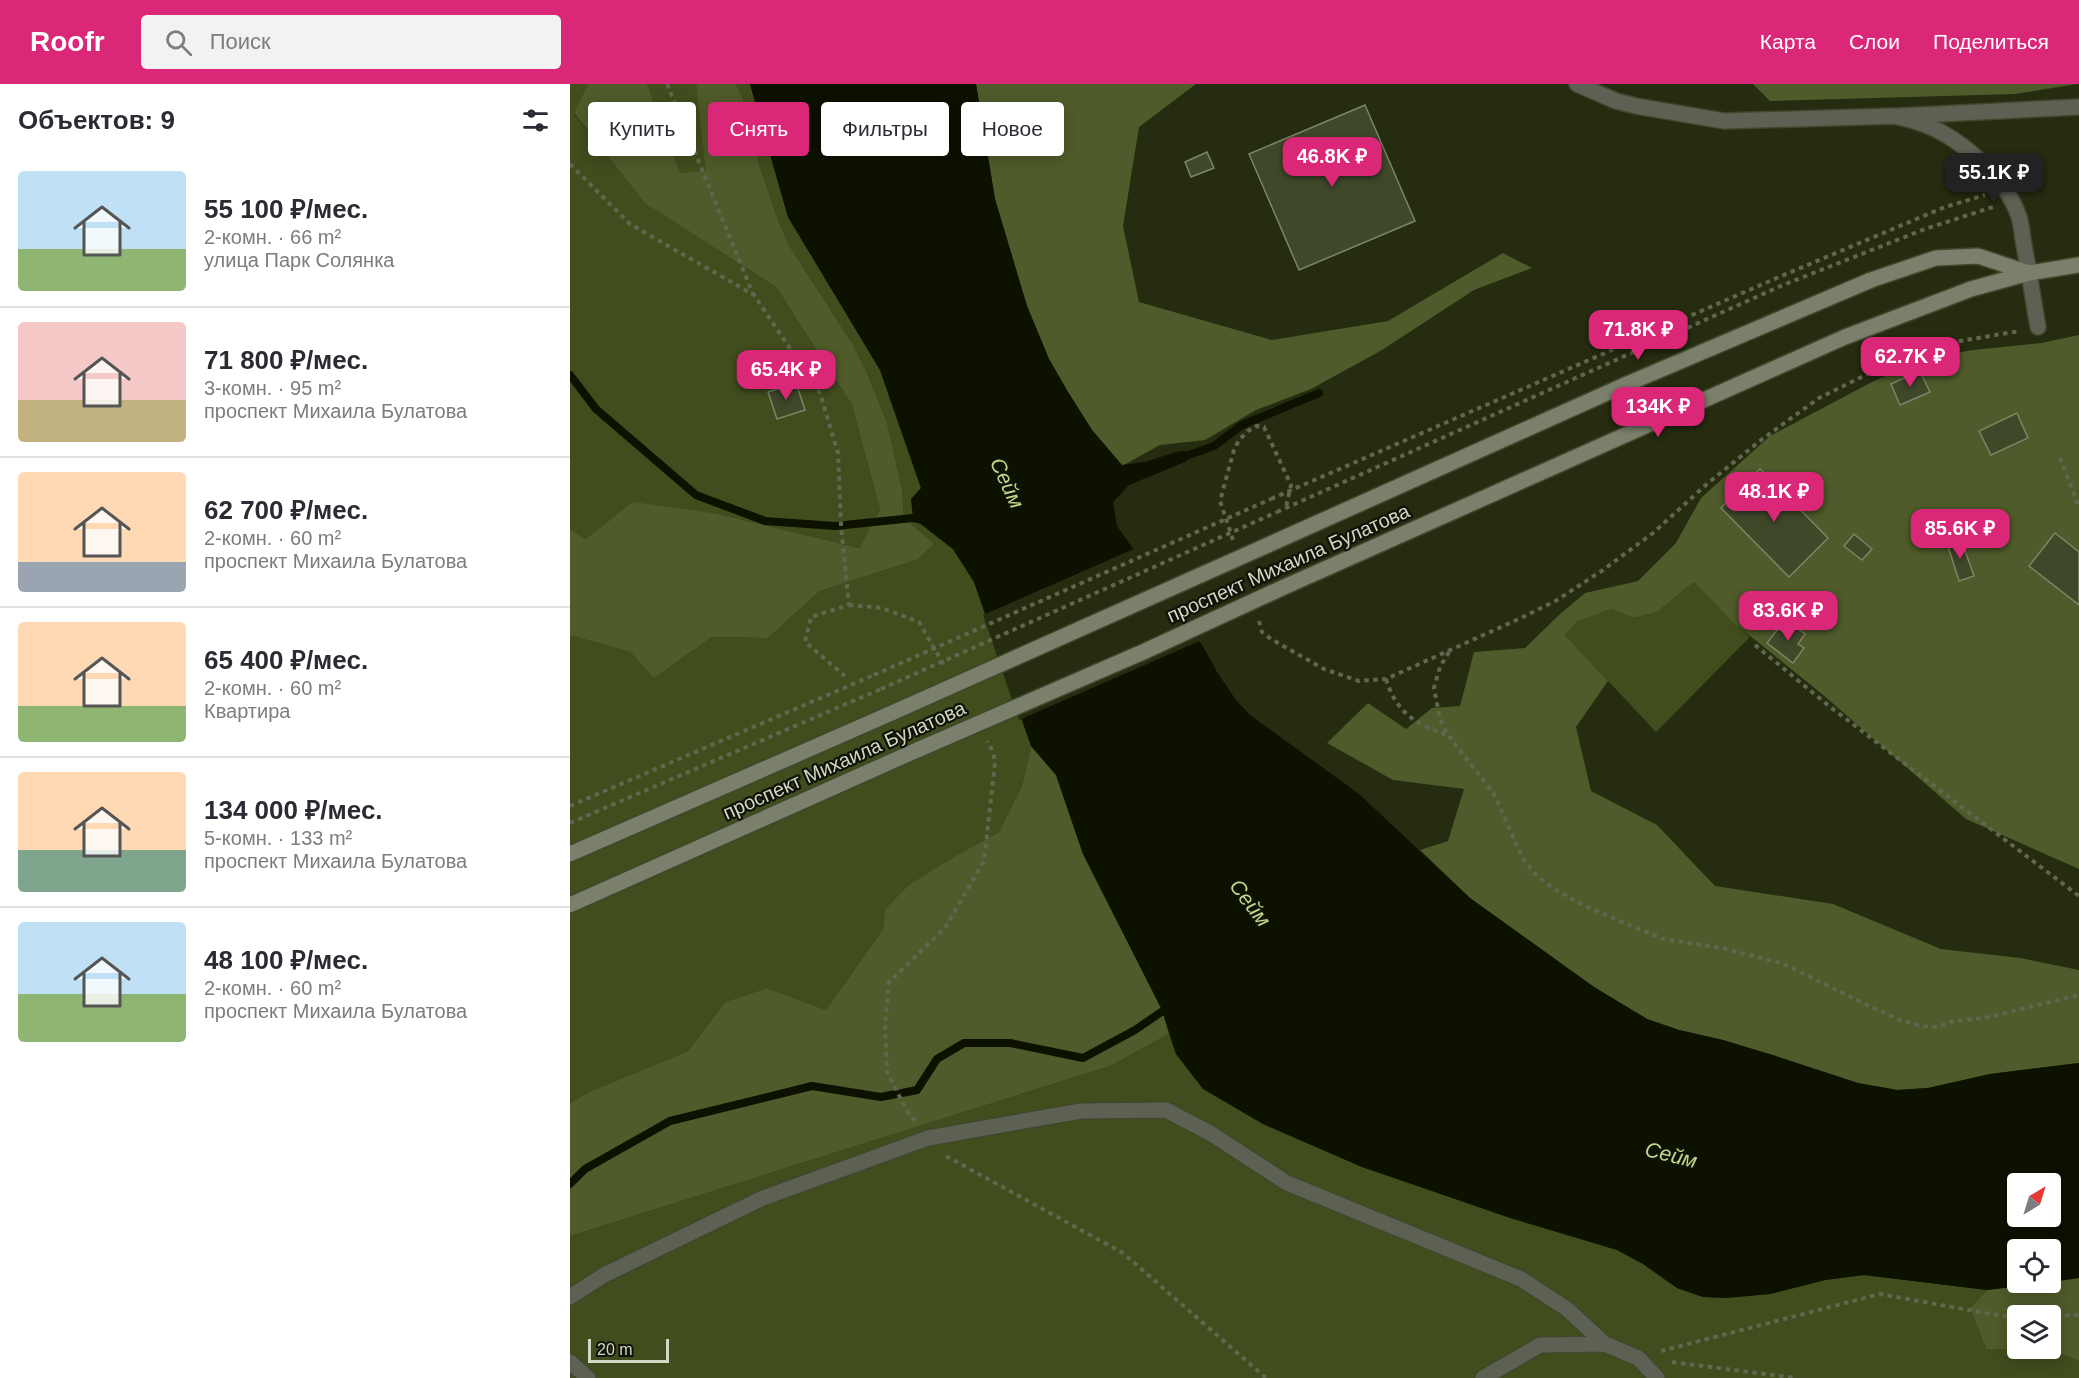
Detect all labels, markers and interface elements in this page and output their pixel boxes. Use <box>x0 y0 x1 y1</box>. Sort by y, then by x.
search box <box>141 15 561 69</box>
text: Roofr <box>30 26 105 57</box>
icon: search <box>162 26 195 59</box>
text: Поиск <box>210 29 271 54</box>
text: Карта <box>1760 30 1816 53</box>
text: Слои <box>1849 30 1900 53</box>
text: Поделиться <box>1933 30 2049 53</box>
chip: Купить <box>588 102 696 156</box>
chip: Снять <box>708 102 809 156</box>
chip: Фильтры <box>821 102 949 156</box>
chip: Новое <box>961 102 1064 156</box>
icon: filters <box>519 104 552 137</box>
text: Объектов: 9 <box>18 105 175 135</box>
pin: 46.8K ₽ <box>1277 137 1387 188</box>
text: 46.8K ₽ <box>1297 145 1367 167</box>
pin: 55.1K ₽ <box>1939 153 2049 204</box>
text: 55.1K ₽ <box>1959 161 2029 183</box>
text: 55 100 ₽/мес. <box>204 194 368 224</box>
icon: home <box>66 195 138 267</box>
text: 2-комн. · 66 m² <box>204 226 341 248</box>
text: улица Парк Солянка <box>204 249 394 271</box>
pin: 71.8K ₽ <box>1583 310 1693 361</box>
text: 71.8K ₽ <box>1603 318 1673 340</box>
pin: 62.7K ₽ <box>1855 337 1965 388</box>
text: 71 800 ₽/мес. <box>204 345 368 375</box>
text: 62.7K ₽ <box>1875 345 1945 367</box>
icon: home <box>66 346 138 418</box>
pin: 65.4K ₽ <box>731 350 841 401</box>
text: 65.4K ₽ <box>751 358 821 380</box>
text: 3-комн. · 95 m² <box>204 377 341 399</box>
pin: 134K ₽ <box>1609 387 1707 438</box>
text: 134K ₽ <box>1625 395 1691 417</box>
text: проспект Михаила Булатова <box>204 400 467 422</box>
water label: Сейм <box>986 454 1029 512</box>
pin: 48.1K ₽ <box>1719 472 1829 523</box>
text: 48.1K ₽ <box>1739 480 1809 502</box>
text: 62 700 ₽/мес. <box>204 495 368 525</box>
icon: home <box>66 496 138 568</box>
street label: проспект Михаила Булатова <box>1163 499 1413 627</box>
pin: 85.6K ₽ <box>1905 509 2015 560</box>
text: 85.6K ₽ <box>1925 517 1995 539</box>
text: 2-комн. · 60 m² <box>204 527 341 549</box>
text: проспект Михаила Булатова <box>204 550 467 572</box>
pin: 83.6K ₽ <box>1733 591 1843 642</box>
text: 83.6K ₽ <box>1753 599 1823 621</box>
text: 65 400 ₽/мес. <box>204 645 368 675</box>
icon: home <box>66 646 138 718</box>
text: 2-комн. · 60 m² <box>204 677 341 699</box>
street label: проспект Михаила Булатова <box>719 696 969 824</box>
text: Квартира <box>204 700 290 722</box>
text: 134 000 ₽/мес. <box>204 795 383 825</box>
icon: home <box>66 796 138 868</box>
text: 5-комн. · 133 m² <box>204 827 352 849</box>
text: проспект Михаила Булатова <box>204 850 467 872</box>
water label: Сейм <box>1225 875 1276 931</box>
text: 48 100 ₽/мес. <box>204 945 368 975</box>
icon: home <box>66 946 138 1018</box>
text: 2-комн. · 60 m² <box>204 977 341 999</box>
text: проспект Михаила Булатова <box>204 1000 467 1022</box>
water label: Сейм <box>1643 1137 1700 1172</box>
north arrow <box>2007 1173 2061 1227</box>
map controls <box>2007 1173 2061 1359</box>
button: locate <box>2007 1239 2061 1293</box>
button: layers <box>2007 1305 2061 1359</box>
scale bar <box>588 1336 669 1364</box>
text: 20 m <box>597 1341 633 1358</box>

